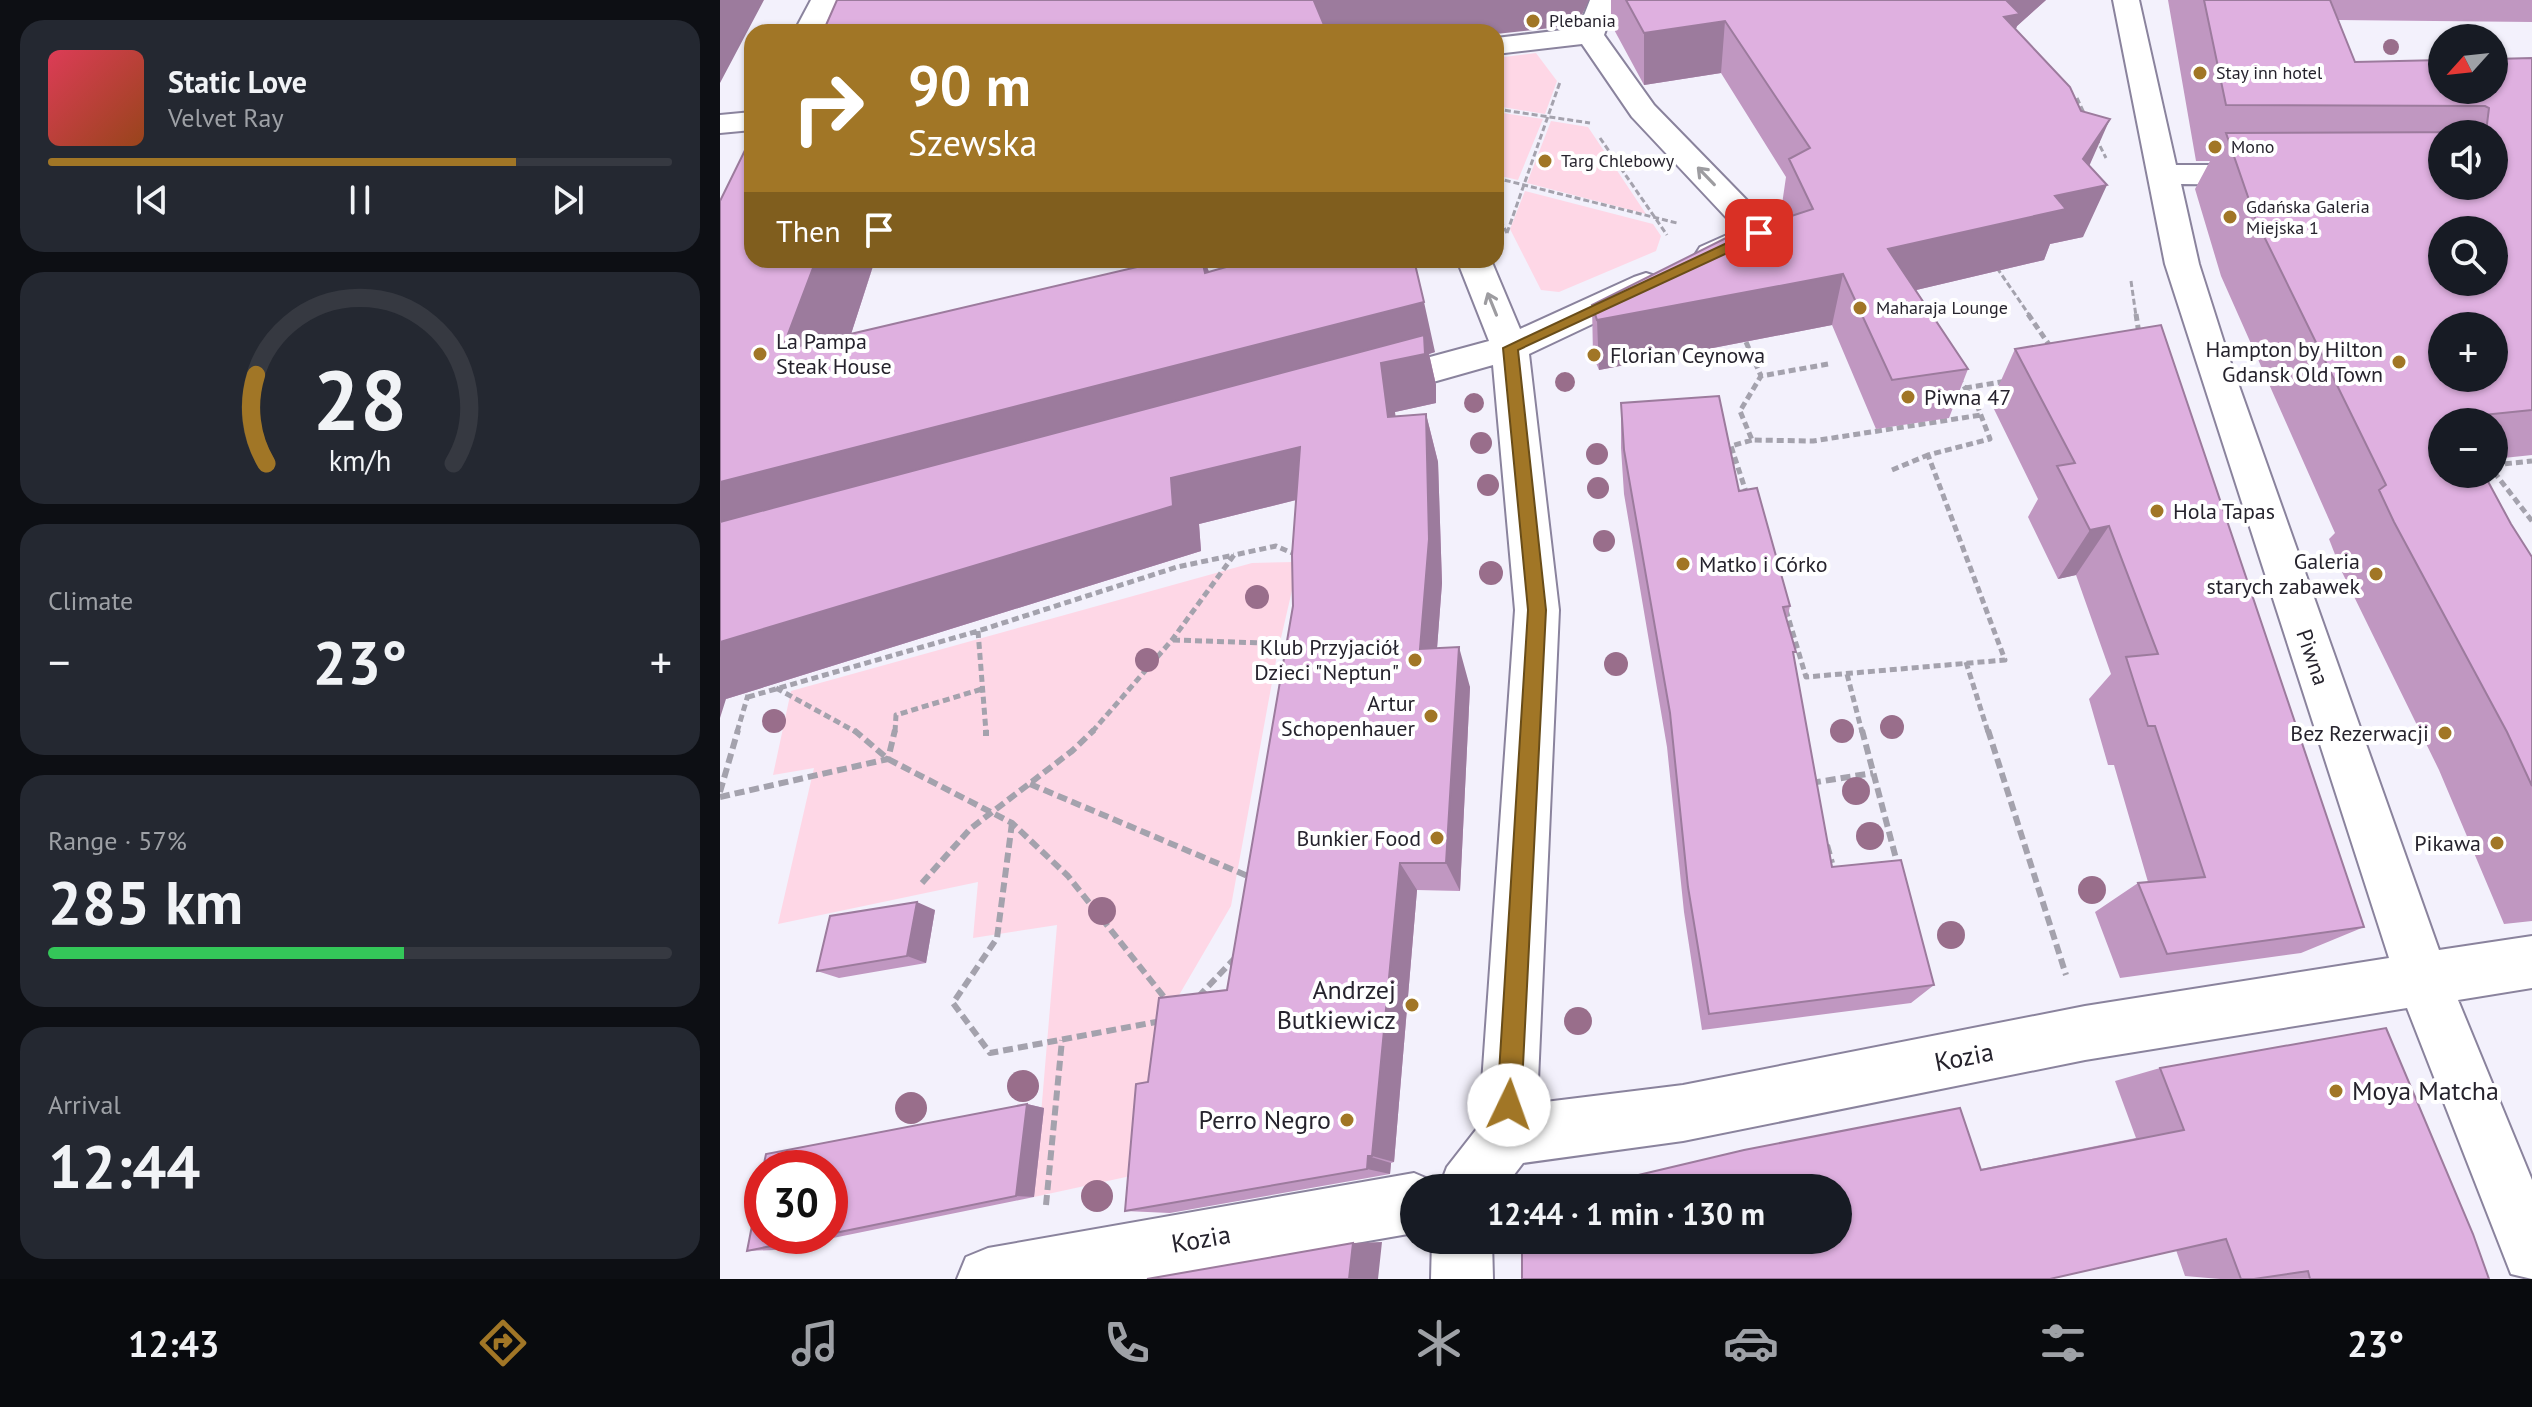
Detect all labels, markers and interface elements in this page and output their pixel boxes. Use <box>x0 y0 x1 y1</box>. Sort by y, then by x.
place label: Plebania <box>1549 9 1616 32</box>
marker: Plebania <box>1524 12 1542 30</box>
north arrow <box>2428 24 2508 104</box>
map controls <box>2428 24 2508 488</box>
text: 90 m <box>908 49 1031 121</box>
icon: right <box>776 56 880 160</box>
place label: Stay inn hotel <box>2216 61 2323 84</box>
text: Static Love <box>168 62 307 101</box>
marker: Stay inn hotel <box>2191 64 2209 82</box>
text: Velvet Ray <box>168 101 284 134</box>
text: Szewska <box>908 119 1037 166</box>
button: sound <box>2428 120 2508 200</box>
place label: Mono <box>2231 135 2274 158</box>
marker: Mono <box>2206 138 2224 156</box>
place label: Targ Chlebowy <box>1561 149 1675 172</box>
marker: Targ Chlebowy <box>1536 152 1554 170</box>
one-way arrow <box>1696 166 1715 186</box>
icon: previous <box>130 178 174 222</box>
icon: pause <box>338 178 382 222</box>
icon: next <box>546 178 590 222</box>
place label: Gdańska Galeria Miejska 1 <box>2246 195 2370 239</box>
pin <box>1725 199 1793 267</box>
icon: arrive <box>857 208 901 252</box>
marker: Gdańska Galeria Miejska 1 <box>2221 208 2239 226</box>
text: Then <box>776 211 841 250</box>
icon: arrive <box>1737 211 1781 255</box>
button: search <box>2428 216 2508 296</box>
one-way arrow <box>1484 292 1499 317</box>
place label: Maharaja Lounge <box>1876 296 2008 319</box>
marker: Maharaja Lounge <box>1851 299 1869 317</box>
button: + <box>2428 312 2508 392</box>
place label: La Pampa Steak House <box>776 327 892 380</box>
place label: Hampton by Hilton Gdansk Old Town <box>2206 335 2383 388</box>
place label: Florian Ceynowa <box>1610 341 1765 369</box>
text: 28 <box>313 344 407 452</box>
marker: La Pampa Steak House <box>751 345 769 363</box>
marker: Florian Ceynowa <box>1585 346 1603 364</box>
marker: Hampton by Hilton Gdansk Old Town <box>2390 353 2408 371</box>
place label: Piwna 47 <box>1924 383 2011 411</box>
marker: Piwna 47 <box>1899 388 1917 406</box>
button: − <box>2428 408 2508 488</box>
text: km/h <box>329 442 391 479</box>
place label: Hola Tapas <box>2173 497 2275 525</box>
marker: Hola Tapas <box>2148 502 2166 520</box>
place label: Galeria starych zabawek <box>2207 547 2360 600</box>
place label: Matko i Córko <box>1699 550 1828 578</box>
marker: Matko i Córko <box>1674 555 1692 573</box>
marker: Galeria starych zabawek <box>2367 565 2385 583</box>
text: Climate <box>48 584 133 617</box>
text: 23° <box>313 623 407 701</box>
street label: Piwna <box>2290 625 2336 689</box>
text: − <box>48 633 70 690</box>
text: + <box>650 633 672 690</box>
place label: Klub Przyjaciół Dzieci "Neptun" <box>1254 633 1400 686</box>
marker: Klub Przyjaciół Dzieci "Neptun" <box>1406 651 1424 669</box>
place label: Artur Schopenhauer <box>1281 689 1416 742</box>
marker: Artur Schopenhauer <box>1422 707 1440 725</box>
place label: Bez Rezerwacji <box>2290 719 2429 747</box>
marker: Bez Rezerwacji <box>2436 724 2454 742</box>
text: Range · 57% <box>48 824 187 857</box>
place label: Bunkier Food <box>1297 824 1421 852</box>
marker: Bunkier Food <box>1428 829 1446 847</box>
place label: Pikawa <box>2414 829 2481 857</box>
marker: Pikawa <box>2488 834 2506 852</box>
text: 285 km <box>48 863 243 941</box>
place label: Andrzej Butkiewicz <box>1277 973 1396 1036</box>
marker: Andrzej Butkiewicz <box>1403 996 1421 1014</box>
street label: Kozia <box>1931 1035 1996 1078</box>
position arrow <box>1467 1063 1551 1147</box>
place label: Moya Matcha <box>2352 1074 2499 1107</box>
marker: Moya Matcha <box>2327 1082 2345 1100</box>
text: Arrival <box>48 1088 121 1121</box>
place label: Perro Negro <box>1198 1103 1331 1136</box>
marker: Perro Negro <box>1338 1111 1356 1129</box>
text: 12:44 <box>48 1127 200 1205</box>
speed limit sign: 30 <box>744 1150 848 1254</box>
text: 12:44 · 1 min · 130 m <box>1487 1194 1765 1233</box>
street label: Kozia <box>1169 1217 1233 1260</box>
icon: directions <box>475 1315 531 1371</box>
icon: music <box>787 1315 843 1371</box>
icon: phone <box>1099 1315 1155 1371</box>
icon: climate <box>1411 1315 1467 1371</box>
icon: car <box>1723 1315 1779 1371</box>
icon: filters <box>2035 1315 2091 1371</box>
text: 12:43 <box>128 1320 219 1367</box>
text: 23° <box>2347 1320 2404 1367</box>

